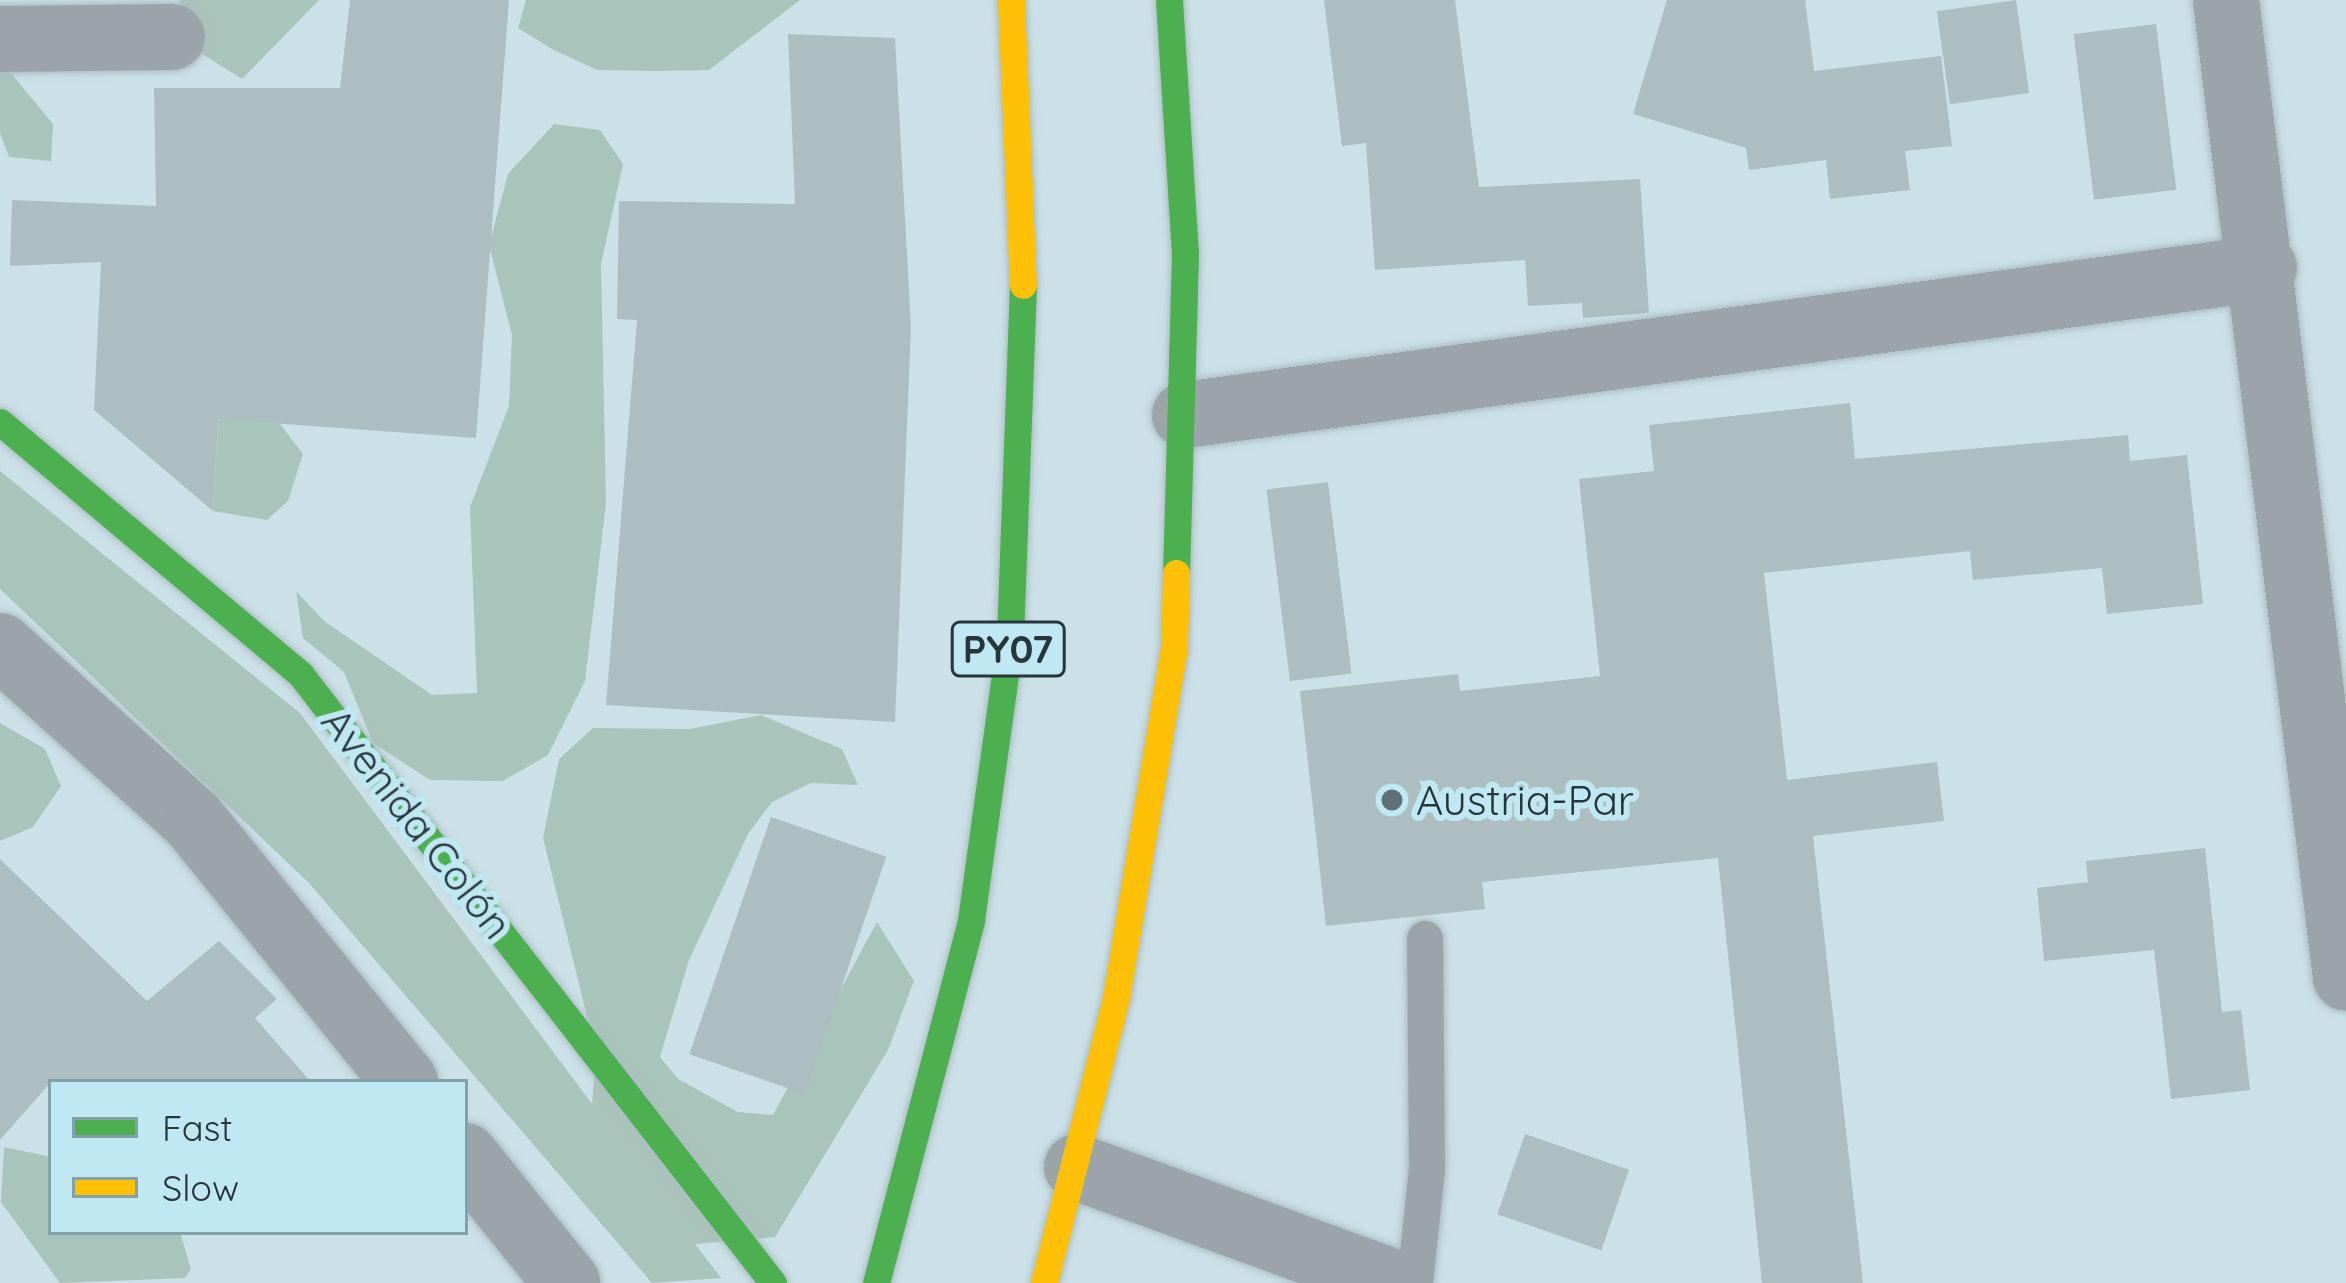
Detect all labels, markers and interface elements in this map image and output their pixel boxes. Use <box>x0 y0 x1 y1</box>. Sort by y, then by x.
road number: PY07 <box>948 616 1068 682</box>
street label: Avenida Colón <box>311 697 523 949</box>
place label: Austria-Par <box>1416 775 1634 825</box>
marker: Austria-Par <box>1379 787 1405 813</box>
legend <box>48 1079 468 1235</box>
text: Fast <box>162 1105 233 1150</box>
text: Slow <box>162 1165 239 1210</box>

